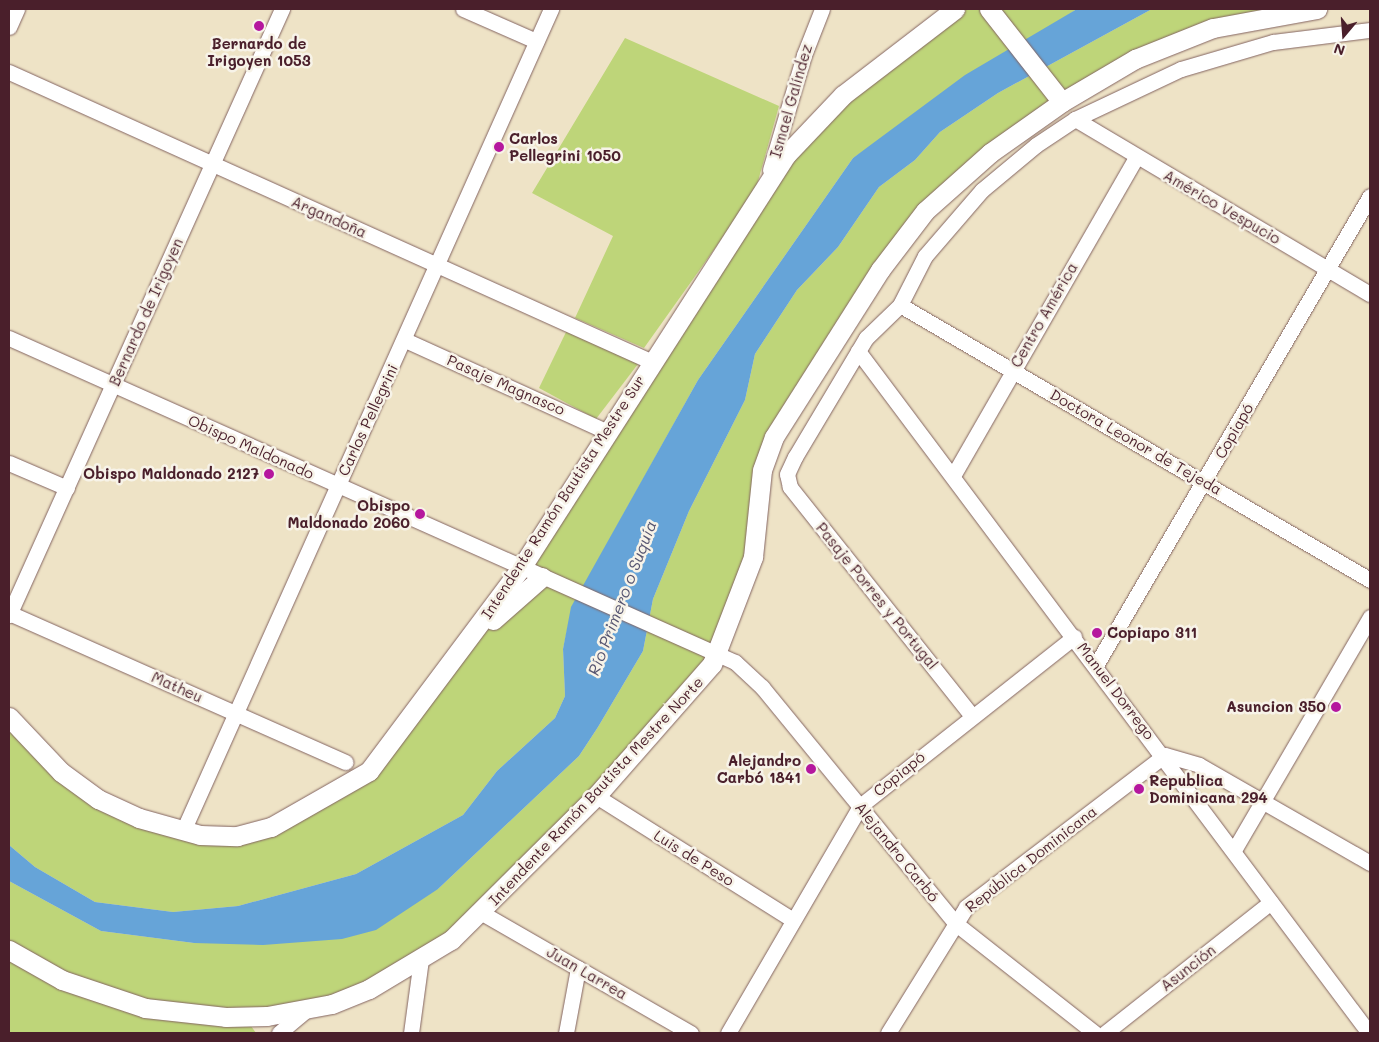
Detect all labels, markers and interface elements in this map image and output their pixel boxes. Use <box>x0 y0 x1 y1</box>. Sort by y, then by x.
north arrow <box>1319 10 1369 60</box>
marker: Bernardo de Irigoyen 1053 <box>253 20 265 32</box>
place label: Bernardo de Irigoyen 1053 <box>207 34 311 69</box>
text: N <box>1331 39 1347 60</box>
street label: Ismael Galíndez <box>766 42 816 160</box>
place label: Carlos Pellegrini 1050 <box>509 129 621 164</box>
marker: Carlos Pellegrini 1050 <box>493 141 505 153</box>
street label: Américo Vespucio <box>1160 166 1284 248</box>
street label: Argandoña <box>289 192 369 242</box>
street label: Bernardo de Irigoyen <box>105 235 187 389</box>
street label: Centro América <box>1007 259 1081 371</box>
street label: Pasaje Magnasco <box>444 351 568 419</box>
street label: Carlos Pellegrini <box>334 361 402 479</box>
street label: Intendente Ramón Bautista Mestre Sur <box>477 372 649 622</box>
street label: Doctora Leonor de Tejeda <box>1047 385 1225 499</box>
street label: Copiapó <box>1211 400 1257 462</box>
street label: Obispo Maldonado <box>185 411 317 483</box>
place label: Obispo Maldonado 2127 <box>83 465 259 483</box>
marker: Obispo Maldonado 2127 <box>263 468 275 480</box>
place label: Obispo Maldonado 2060 <box>287 496 410 531</box>
marker: Obispo Maldonado 2060 <box>414 508 426 520</box>
water label: Río Primero o Suquía <box>584 518 660 678</box>
street label: Pasaje Porres y Portugal <box>812 519 942 673</box>
place label: Copiapo 311 <box>1107 624 1197 642</box>
marker: Copiapo 311 <box>1091 627 1103 639</box>
street label: Manuel Dorrego <box>1074 639 1158 743</box>
street label: Matheu <box>149 668 205 706</box>
street label: Intendente Ramón Bautista Mestre Norte <box>485 673 707 909</box>
place label: Asuncion 350 <box>1226 698 1326 716</box>
marker: Asuncion 350 <box>1330 701 1342 713</box>
street label: Copiapó <box>870 748 928 800</box>
place label: Alejandro Carbó 1841 <box>717 751 801 786</box>
marker: Alejandro Carbó 1841 <box>805 763 817 775</box>
place label: Republica Dominicana 294 <box>1149 771 1268 806</box>
marker: Republica Dominicana 294 <box>1133 783 1145 795</box>
street label: Alejandro Carbó <box>851 799 943 905</box>
street label: República Dominicana <box>962 802 1100 916</box>
street label: Luis de Peso <box>651 826 737 890</box>
street label: Asunción <box>1157 941 1219 995</box>
street label: Juan Larrea <box>544 943 630 1003</box>

